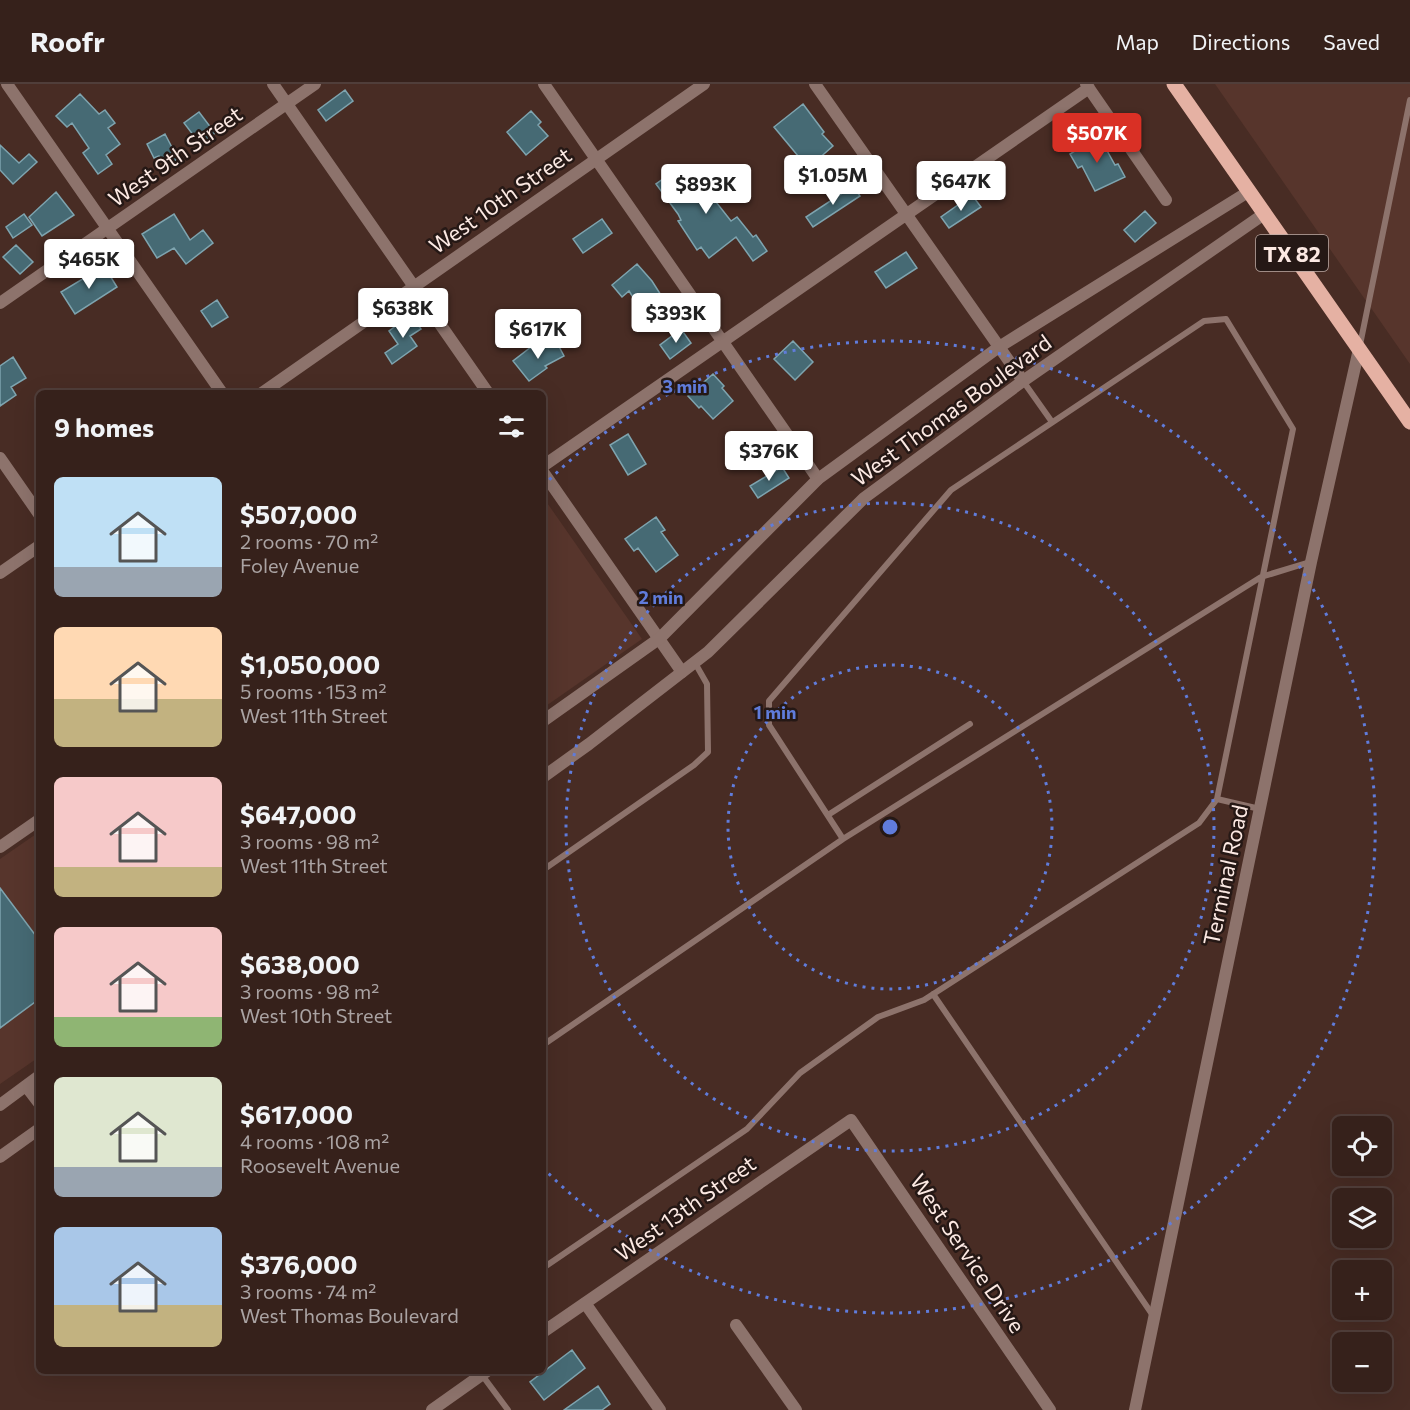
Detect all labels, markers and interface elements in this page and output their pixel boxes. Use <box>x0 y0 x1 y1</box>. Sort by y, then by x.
text: Roofr <box>30 24 105 58</box>
text: Map <box>1116 29 1159 54</box>
text: Directions <box>1192 29 1290 54</box>
text: Saved <box>1323 29 1380 54</box>
street label: West 9th Street <box>103 100 247 212</box>
pin: $507K <box>1055 113 1139 164</box>
text: $507K <box>1066 120 1128 144</box>
street label: West 10th Street <box>424 141 576 259</box>
pin: $1.05M <box>784 155 882 206</box>
pin: $647K <box>919 161 1003 212</box>
text: $1.05M <box>798 162 868 186</box>
pin: $893K <box>664 164 748 215</box>
text: $647K <box>931 168 991 192</box>
text: $893K <box>675 171 737 195</box>
road number: TX 82 <box>1256 235 1328 271</box>
pin: $465K <box>47 239 131 290</box>
text: $465K <box>58 246 120 270</box>
pin: $638K <box>361 288 445 339</box>
pin: $393K <box>634 293 718 344</box>
text: $638K <box>372 295 434 319</box>
text: $393K <box>646 300 706 324</box>
pin: $617K <box>496 309 580 360</box>
text: $617K <box>509 316 567 340</box>
street label: West Thomas Boulevard <box>846 328 1056 492</box>
text: 3 min <box>662 375 708 397</box>
icon: filters <box>495 410 528 443</box>
text: 9 homes <box>54 411 154 442</box>
pin: $376K <box>727 431 811 482</box>
text: $376K <box>739 438 799 462</box>
text: $507,000 <box>240 498 357 529</box>
icon: home <box>102 501 174 573</box>
text: 2 rooms · 70 m² <box>240 529 378 553</box>
text: Foley Avenue <box>240 553 359 577</box>
text: 2 min <box>639 586 683 608</box>
text: $1,050,000 <box>240 648 380 679</box>
icon: home <box>102 651 174 723</box>
text: 5 rooms · 153 m² <box>240 679 387 703</box>
text: 1 min <box>754 701 796 723</box>
text: West 11th Street <box>240 703 388 727</box>
text: $647,000 <box>240 798 357 829</box>
icon: home <box>102 801 174 873</box>
street label: Terminal Road <box>1197 802 1253 948</box>
centre of rings <box>880 817 900 837</box>
text: 3 rooms · 98 m² <box>240 829 379 853</box>
text: West 11th Street <box>240 853 388 877</box>
text: $638,000 <box>240 948 360 979</box>
icon: home <box>102 951 174 1023</box>
text: 3 rooms · 98 m² <box>240 979 379 1003</box>
text: West 10th Street <box>240 1003 392 1027</box>
text: $617,000 <box>240 1098 353 1129</box>
icon: home <box>102 1101 174 1173</box>
map controls <box>1332 1116 1392 1392</box>
button: locate <box>1332 1116 1392 1176</box>
text: 4 rooms · 108 m² <box>240 1129 389 1153</box>
street label: West 13th Street <box>609 1149 761 1267</box>
text: Roosevelt Avenue <box>240 1153 400 1177</box>
street label: West Service Drive <box>905 1168 1031 1338</box>
button: layers <box>1332 1188 1392 1248</box>
text: $376,000 <box>240 1248 358 1279</box>
icon: home <box>102 1251 174 1323</box>
button: + <box>1332 1260 1392 1320</box>
text: 3 rooms · 74 m² <box>240 1279 376 1303</box>
text: West Thomas Boulevard <box>240 1303 459 1327</box>
button: − <box>1332 1332 1392 1392</box>

